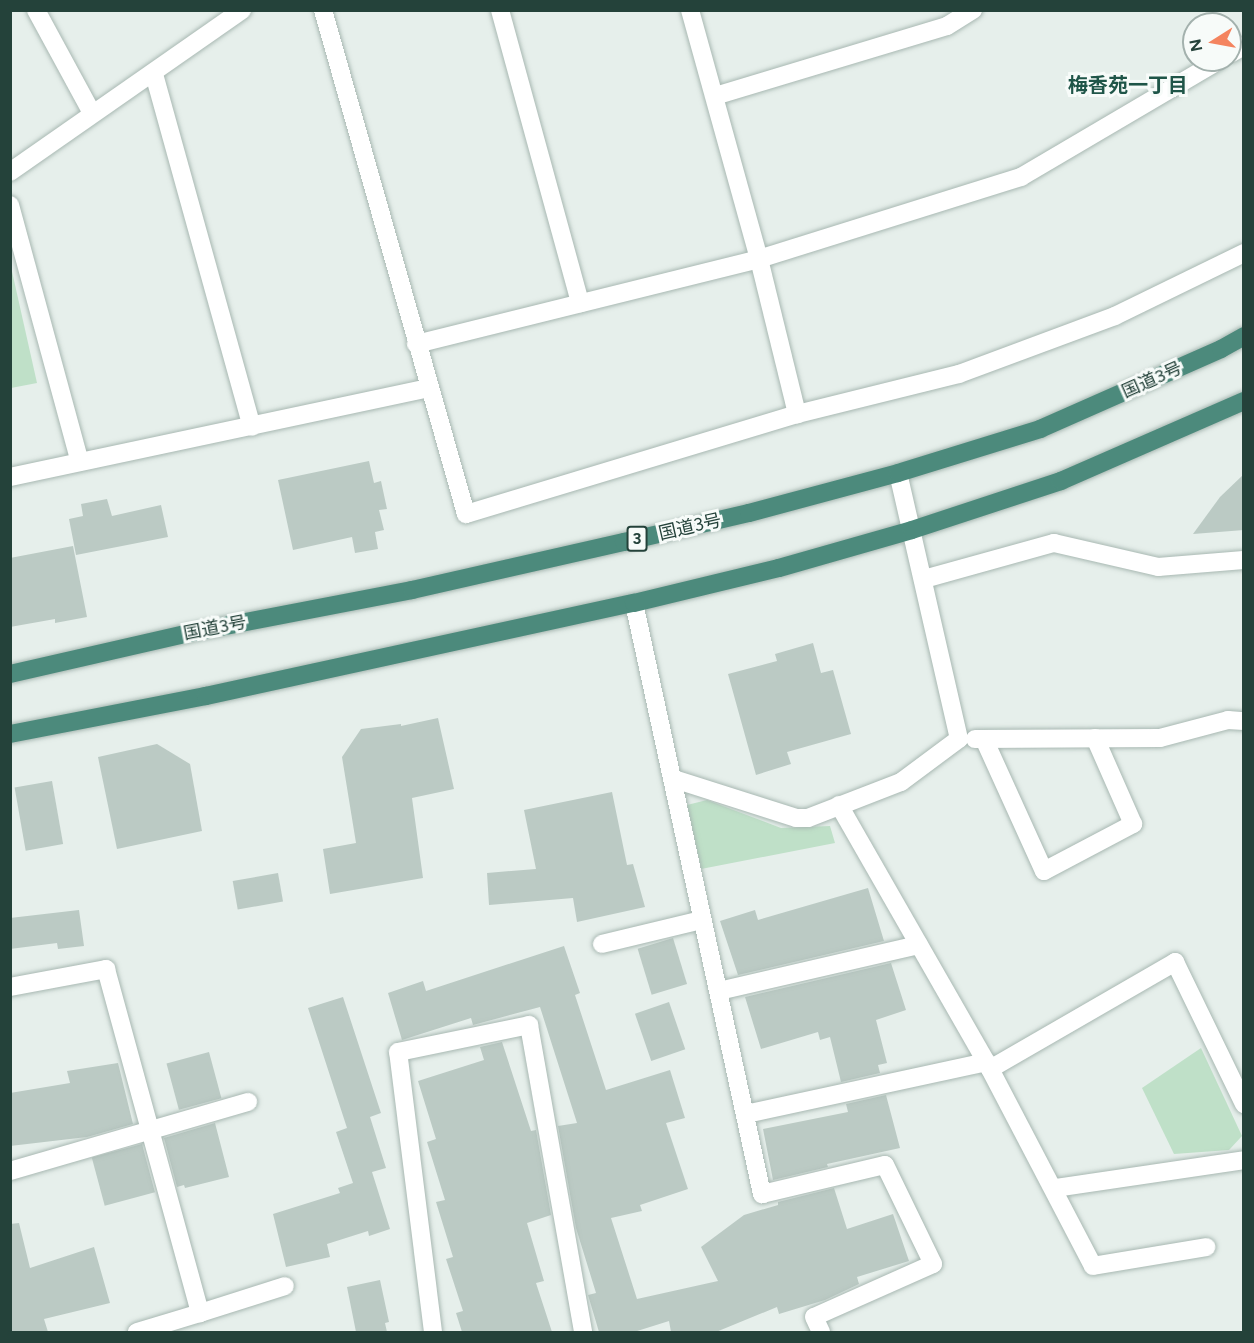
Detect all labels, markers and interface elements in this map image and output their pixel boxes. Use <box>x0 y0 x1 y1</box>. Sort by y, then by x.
north arrow <box>1182 12 1242 72</box>
text: N <box>1185 37 1206 53</box>
district label: 梅香苑一丁目 <box>1068 73 1188 97</box>
street label: 国道3号 <box>1118 357 1186 403</box>
street label: 国道3号 <box>656 509 724 545</box>
road number: 3 <box>626 526 648 552</box>
street label: 国道3号 <box>182 611 248 645</box>

